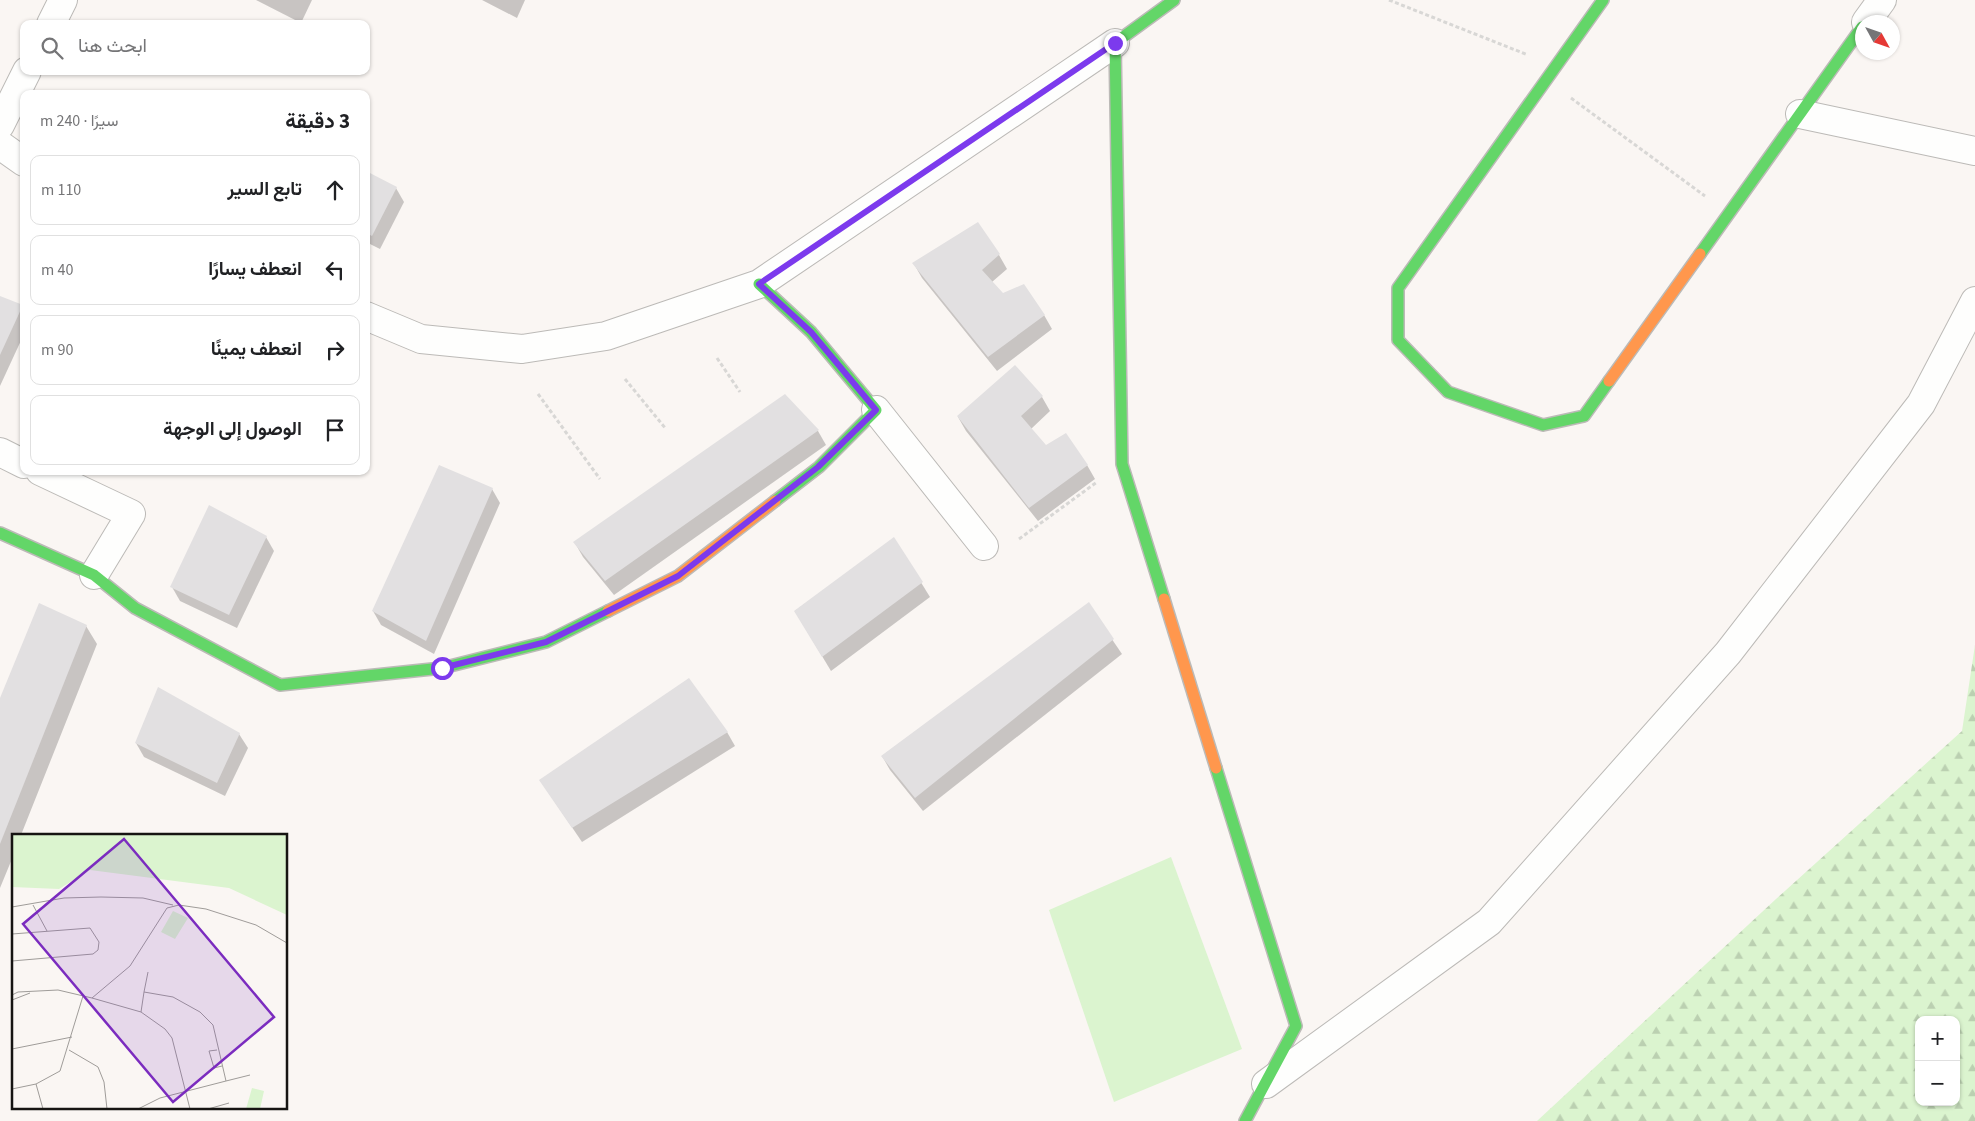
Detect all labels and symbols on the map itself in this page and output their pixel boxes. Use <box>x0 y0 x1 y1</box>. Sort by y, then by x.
north arrow <box>1855 15 1900 60</box>
route end <box>1104 32 1127 55</box>
route start <box>431 657 454 680</box>
inset map <box>12 834 288 1108</box>

